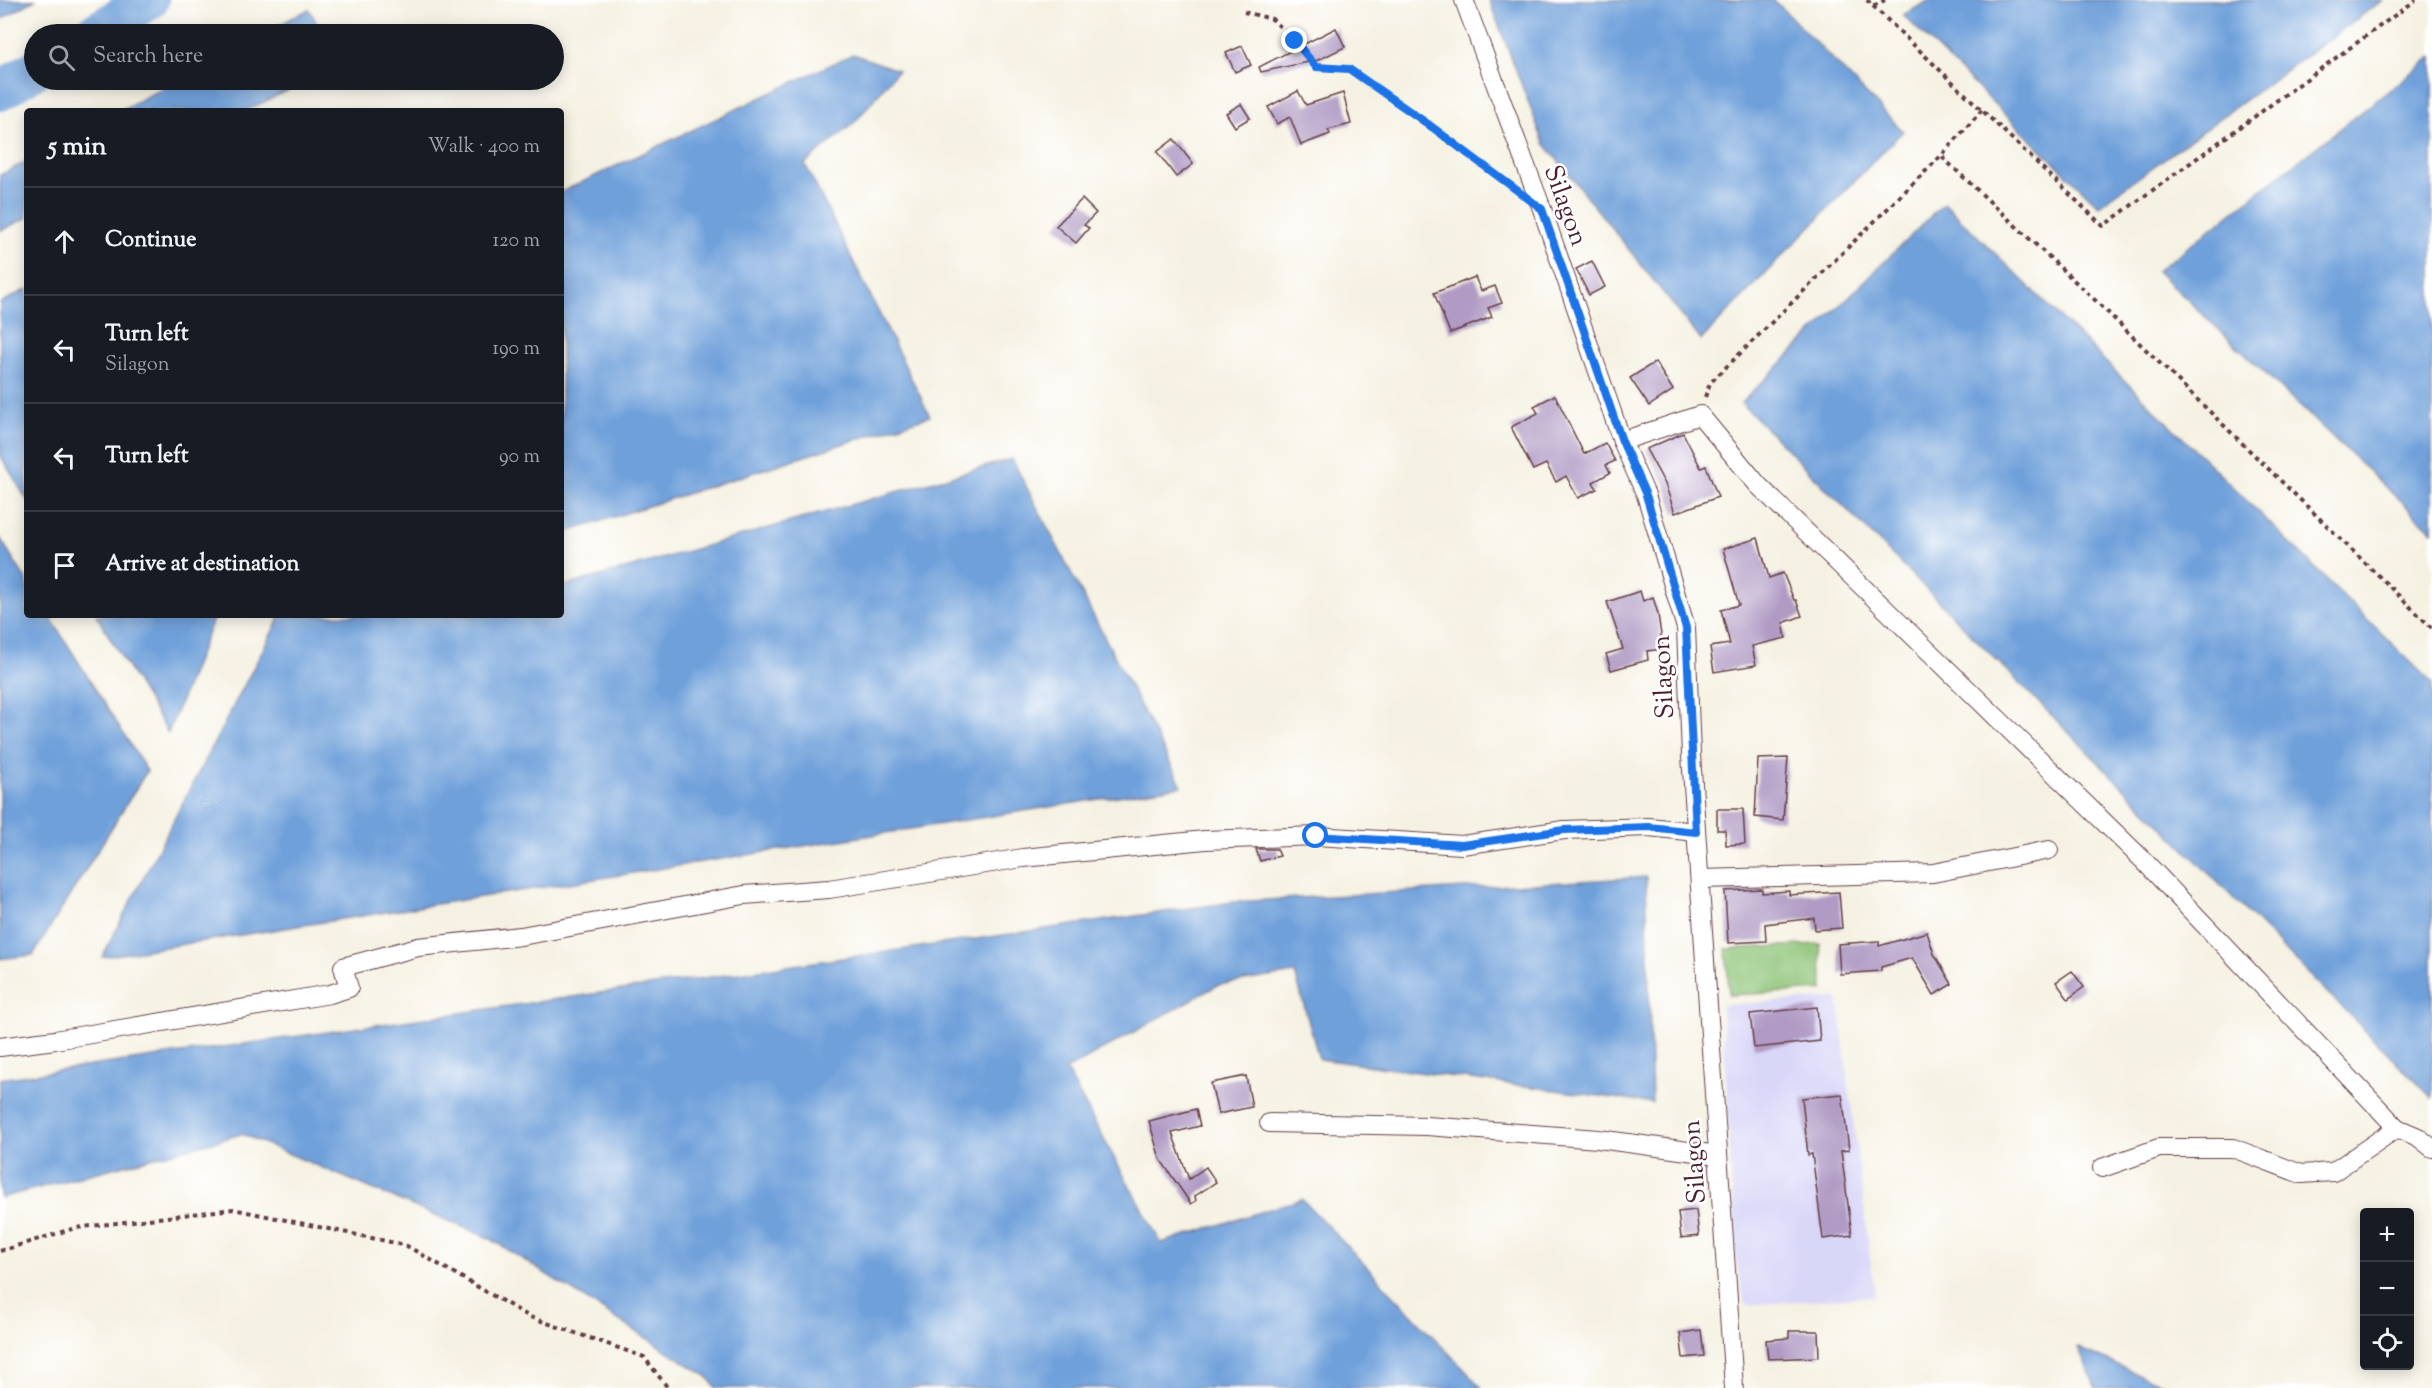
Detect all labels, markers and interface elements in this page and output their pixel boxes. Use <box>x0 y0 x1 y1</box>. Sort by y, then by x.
search box <box>24 24 564 90</box>
route end <box>1281 27 1307 53</box>
icon: search <box>45 41 78 74</box>
text: Search here <box>93 41 203 73</box>
text: 5 min <box>48 129 107 166</box>
text: Walk · 400 m <box>428 133 540 162</box>
street label: Silagon <box>1533 160 1596 252</box>
icon: ahead <box>48 225 81 258</box>
text: Continue <box>105 225 196 257</box>
text: 120 m <box>492 227 540 256</box>
text: Turn left <box>105 319 188 351</box>
icon: left <box>48 333 81 366</box>
text: 190 m <box>492 335 540 364</box>
text: Silagon <box>105 351 170 380</box>
icon: left <box>48 441 81 474</box>
text: Turn left <box>105 441 188 473</box>
text: 90 m <box>499 443 540 472</box>
icon: arrive <box>48 549 81 582</box>
text: Arrive at destination <box>105 549 300 581</box>
street label: Silagon <box>1644 634 1685 720</box>
route start <box>1302 822 1328 848</box>
street label: Silagon <box>1674 1119 1717 1205</box>
map controls <box>2360 1208 2414 1370</box>
button: + <box>2360 1208 2414 1262</box>
button: − <box>2360 1262 2414 1316</box>
button: locate <box>2360 1316 2414 1370</box>

